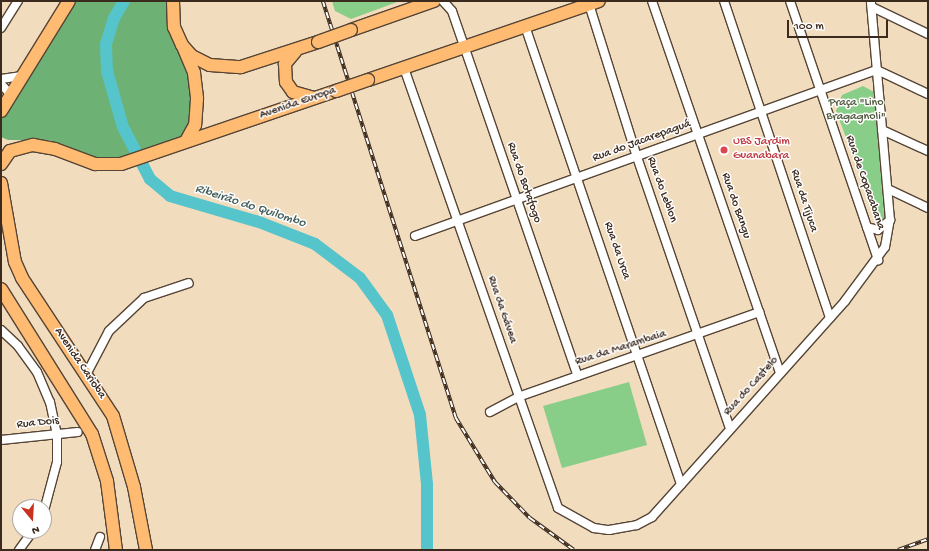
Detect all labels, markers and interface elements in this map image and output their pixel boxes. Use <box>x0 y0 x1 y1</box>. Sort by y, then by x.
scale bar <box>789 12 890 38</box>
text: 100 m <box>794 20 824 34</box>
street label: Avenida Europa <box>258 84 338 124</box>
park label: Praça "Lino Bragagnoli" <box>826 97 886 125</box>
street label: Rua do Jacarepaguá <box>591 118 693 166</box>
street label: Rua de Copacabana <box>841 134 887 232</box>
place label: UBS Jardim Guanabara <box>733 136 790 164</box>
street label: Rua do Botafogo <box>502 141 544 225</box>
marker: UBS Jardim Guanabara <box>718 144 730 156</box>
street label: Rua do Leblon <box>642 155 680 225</box>
street label: Rua da Tijuca <box>786 168 820 234</box>
street label: Rua do Bangu <box>717 171 753 241</box>
water label: Ribeirão do Quilombo <box>193 182 307 232</box>
street label: Rua da Urca <box>599 220 633 282</box>
street label: Rua da Gávea <box>483 274 519 346</box>
street label: Avenida Carioba <box>50 326 108 402</box>
street label: Rua da Marambaia <box>574 328 668 370</box>
street label: Rua do Castelo <box>722 354 782 420</box>
street label: Rua Dois <box>16 415 60 433</box>
north arrow <box>12 499 52 539</box>
text: N <box>30 523 41 536</box>

